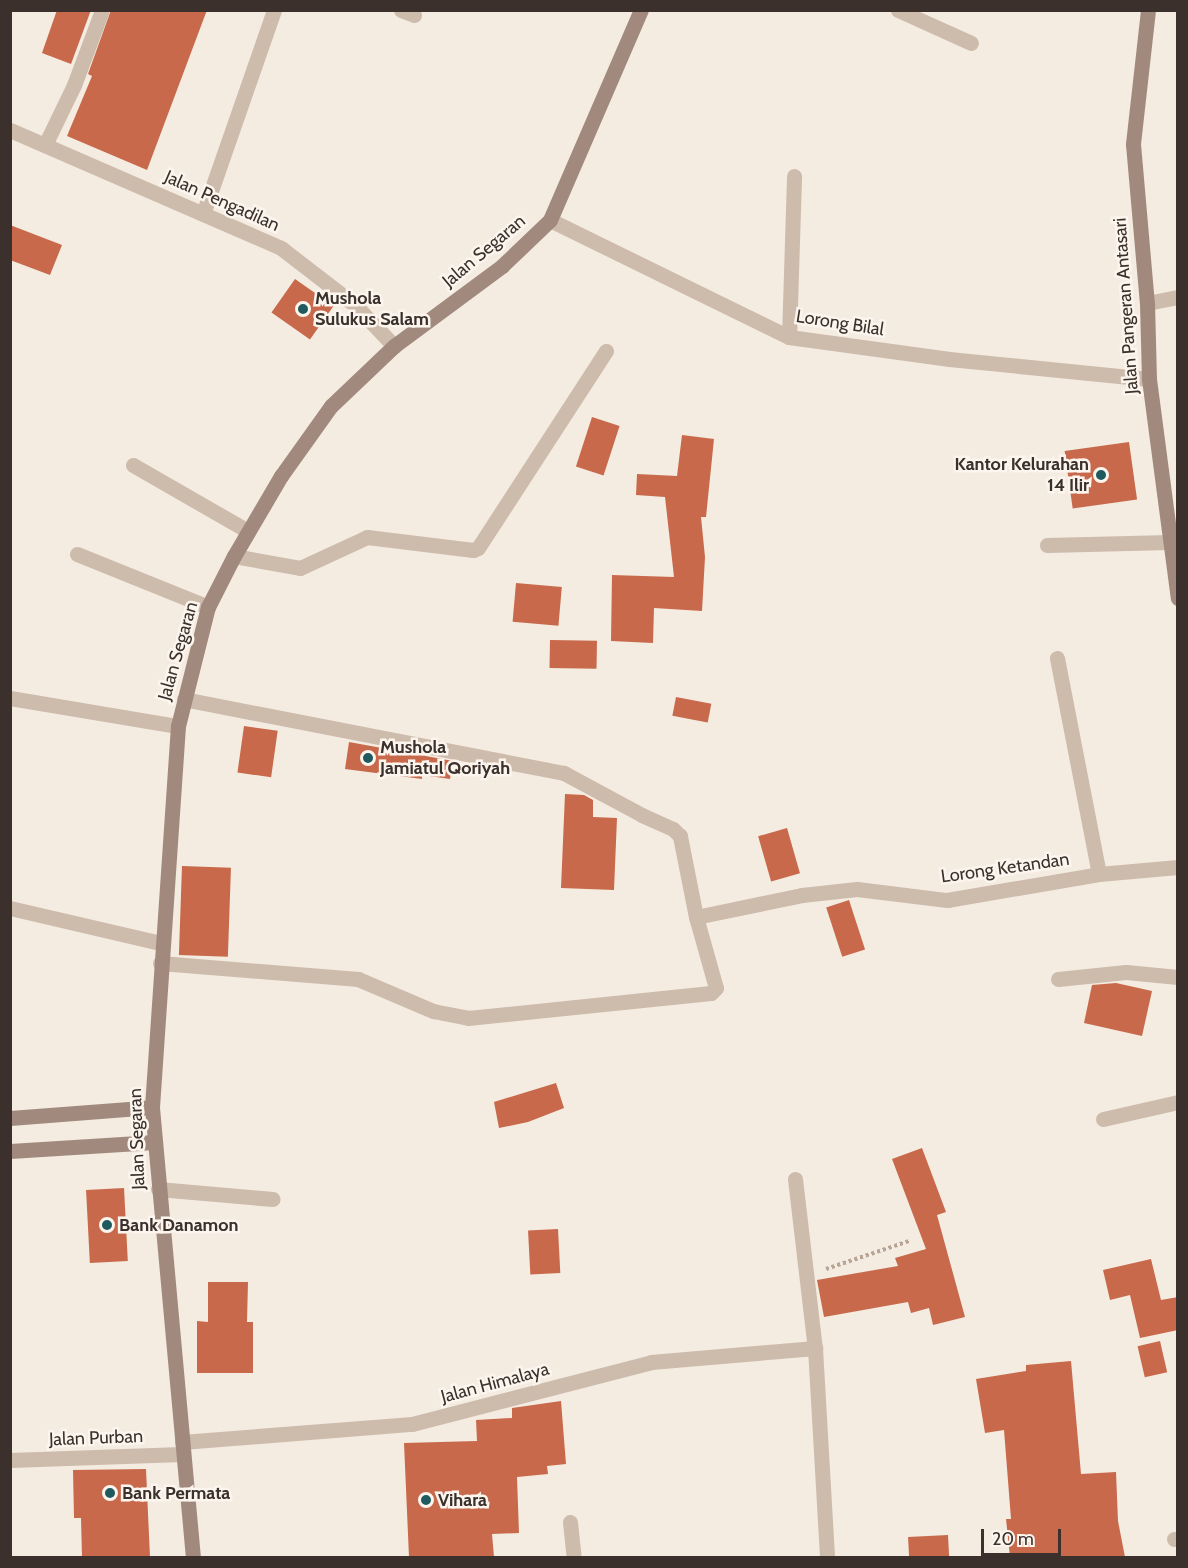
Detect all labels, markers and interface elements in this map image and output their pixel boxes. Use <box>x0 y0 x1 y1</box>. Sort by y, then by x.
street label: Jalan Pengadilan <box>161 166 283 236</box>
street label: Jalan Segaran <box>438 210 530 292</box>
street label: Jalan Pangeran Antasari <box>1109 217 1143 395</box>
place label: Mushola Sulukus Salam <box>315 288 429 330</box>
marker: Mushola Sulukus Salam <box>296 302 310 316</box>
street label: Lorong Bilal <box>794 305 886 341</box>
place label: Kantor Kelurahan 14 Ilir <box>954 454 1089 496</box>
marker: Kantor Kelurahan 14 Ilir <box>1094 468 1108 482</box>
street label: Jalan Segaran <box>154 599 202 703</box>
place label: Mushola Jamiatul Qoriyah <box>380 737 510 780</box>
marker: Mushola Jamiatul Qoriyah <box>361 751 375 765</box>
street label: Lorong Ketandan <box>939 848 1071 888</box>
street label: Jalan Segaran <box>124 1088 150 1190</box>
place label: Bank Danamon <box>119 1214 238 1236</box>
marker: Bank Danamon <box>100 1218 114 1232</box>
street label: Jalan Himalaya <box>439 1358 551 1408</box>
street label: Jalan Purban <box>49 1426 143 1450</box>
place label: Bank Permata <box>122 1482 230 1504</box>
marker: Bank Permata <box>103 1486 117 1500</box>
place label: Vihara <box>438 1489 487 1511</box>
marker: Vihara <box>419 1493 433 1507</box>
scale bar <box>984 1517 1064 1555</box>
text: 20 m <box>992 1528 1034 1550</box>

